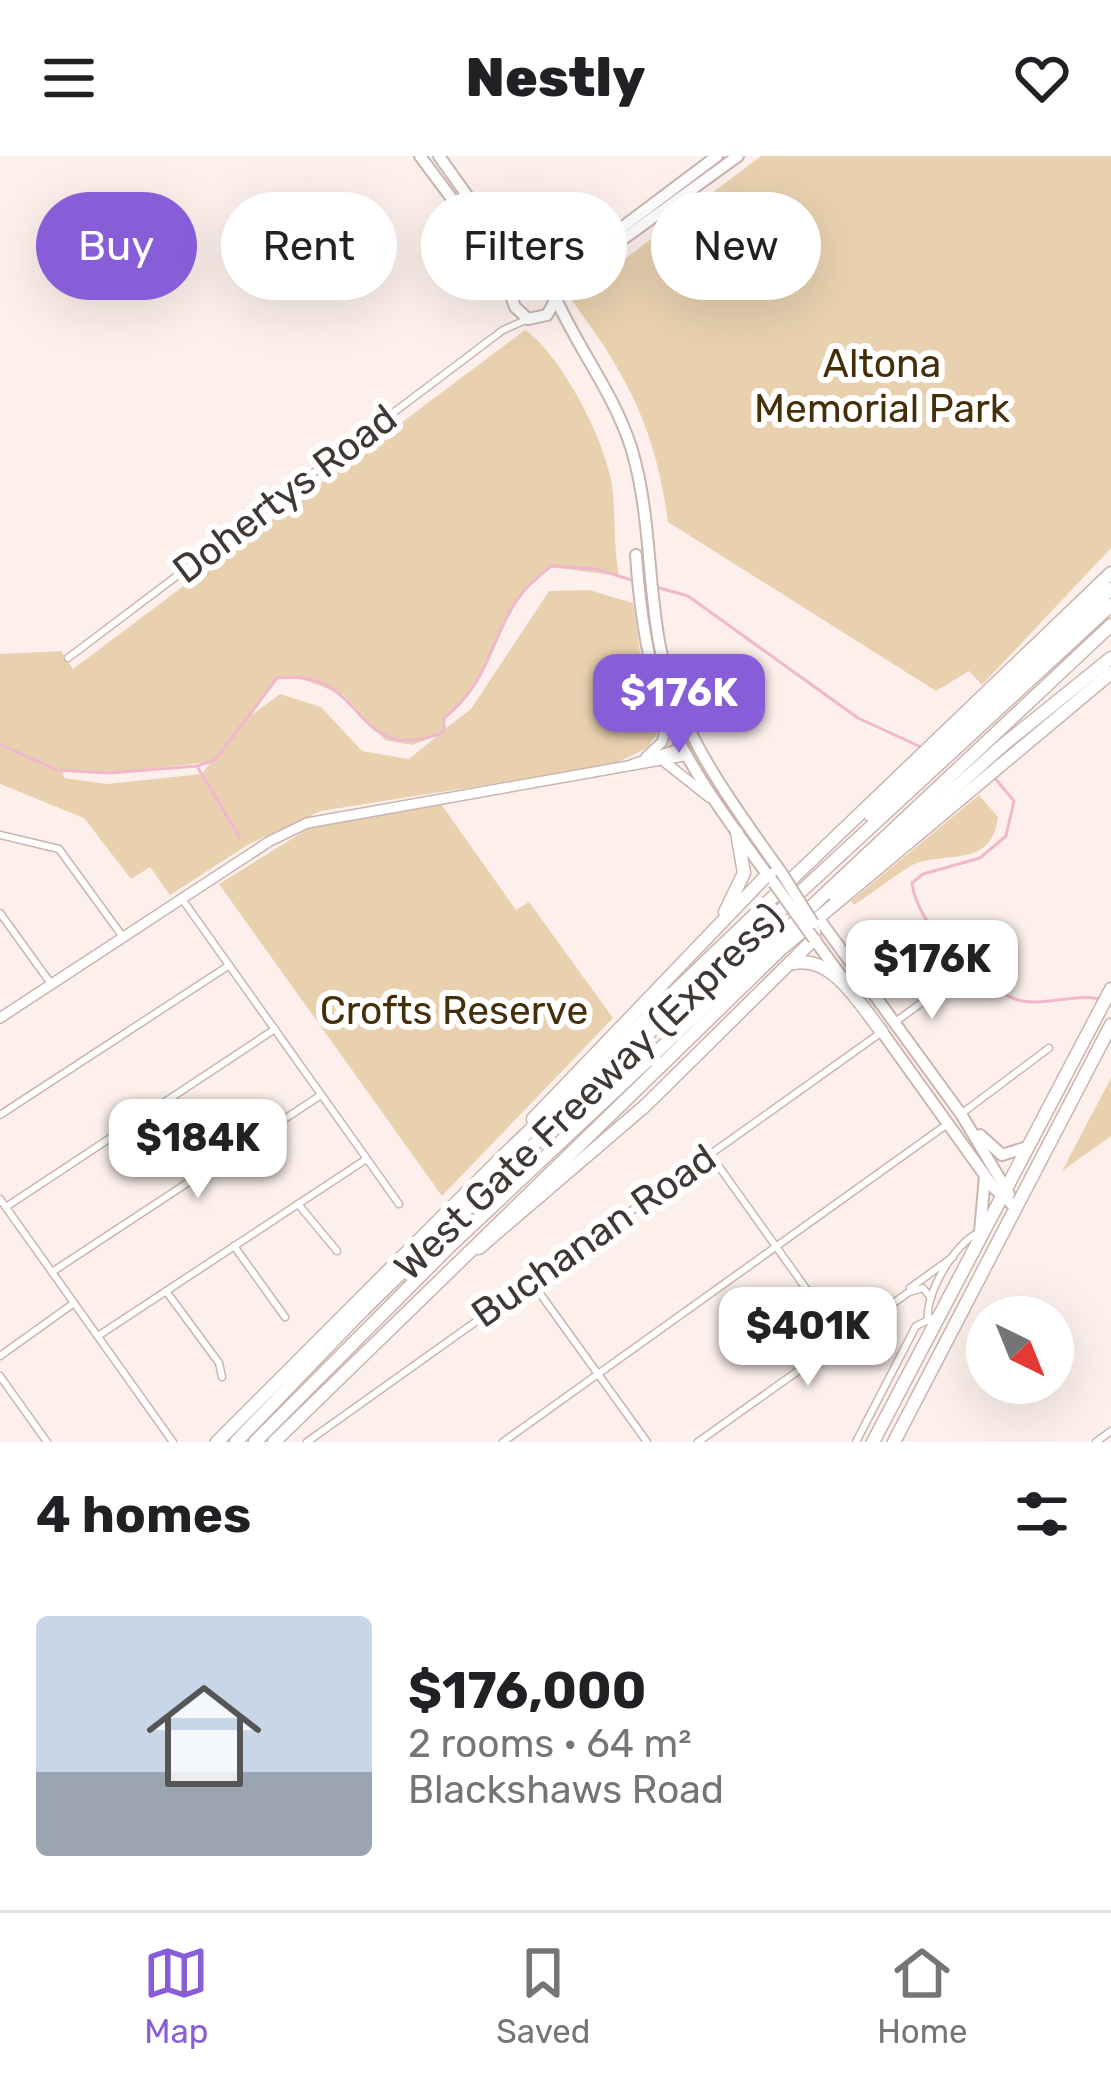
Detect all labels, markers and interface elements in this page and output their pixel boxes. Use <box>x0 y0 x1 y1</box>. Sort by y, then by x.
icon: menu <box>36 45 102 111</box>
icon: heart <box>1009 45 1075 111</box>
text: Nestly <box>466 46 645 110</box>
chip: Buy <box>36 192 197 300</box>
chip: Rent <box>221 192 397 300</box>
chip: Filters <box>421 192 627 300</box>
chip: New <box>651 192 821 300</box>
park label: Altona Memorial Park <box>754 341 1010 432</box>
street label: Dohertys Road <box>164 395 406 593</box>
pin: $176K <box>595 654 763 756</box>
text: $176K <box>620 670 738 716</box>
street label: West Gate Freeway (Express) <box>385 894 793 1290</box>
pin: $176K <box>848 920 1016 1022</box>
text: $176K <box>873 936 991 982</box>
park label: Crofts Reserve <box>320 988 588 1034</box>
pin: $184K <box>114 1099 282 1201</box>
text: $184K <box>136 1115 260 1161</box>
street label: Buchanan Road <box>463 1135 725 1337</box>
pin: $401K <box>724 1287 892 1389</box>
north arrow <box>966 1296 1074 1404</box>
map controls <box>966 1296 1074 1404</box>
text: $401K <box>746 1303 870 1349</box>
icon: filters <box>1009 1481 1075 1547</box>
text: 4 homes <box>36 1484 251 1545</box>
text: $176,000 <box>408 1660 646 1721</box>
icon: home <box>132 1664 276 1808</box>
text: 2 rooms · 64 m² <box>408 1721 691 1767</box>
text: Blackshaws Road <box>408 1767 724 1813</box>
tab: Map <box>143 1940 209 2051</box>
tab: Saved <box>496 1940 590 2051</box>
tab: Home <box>877 1940 968 2051</box>

